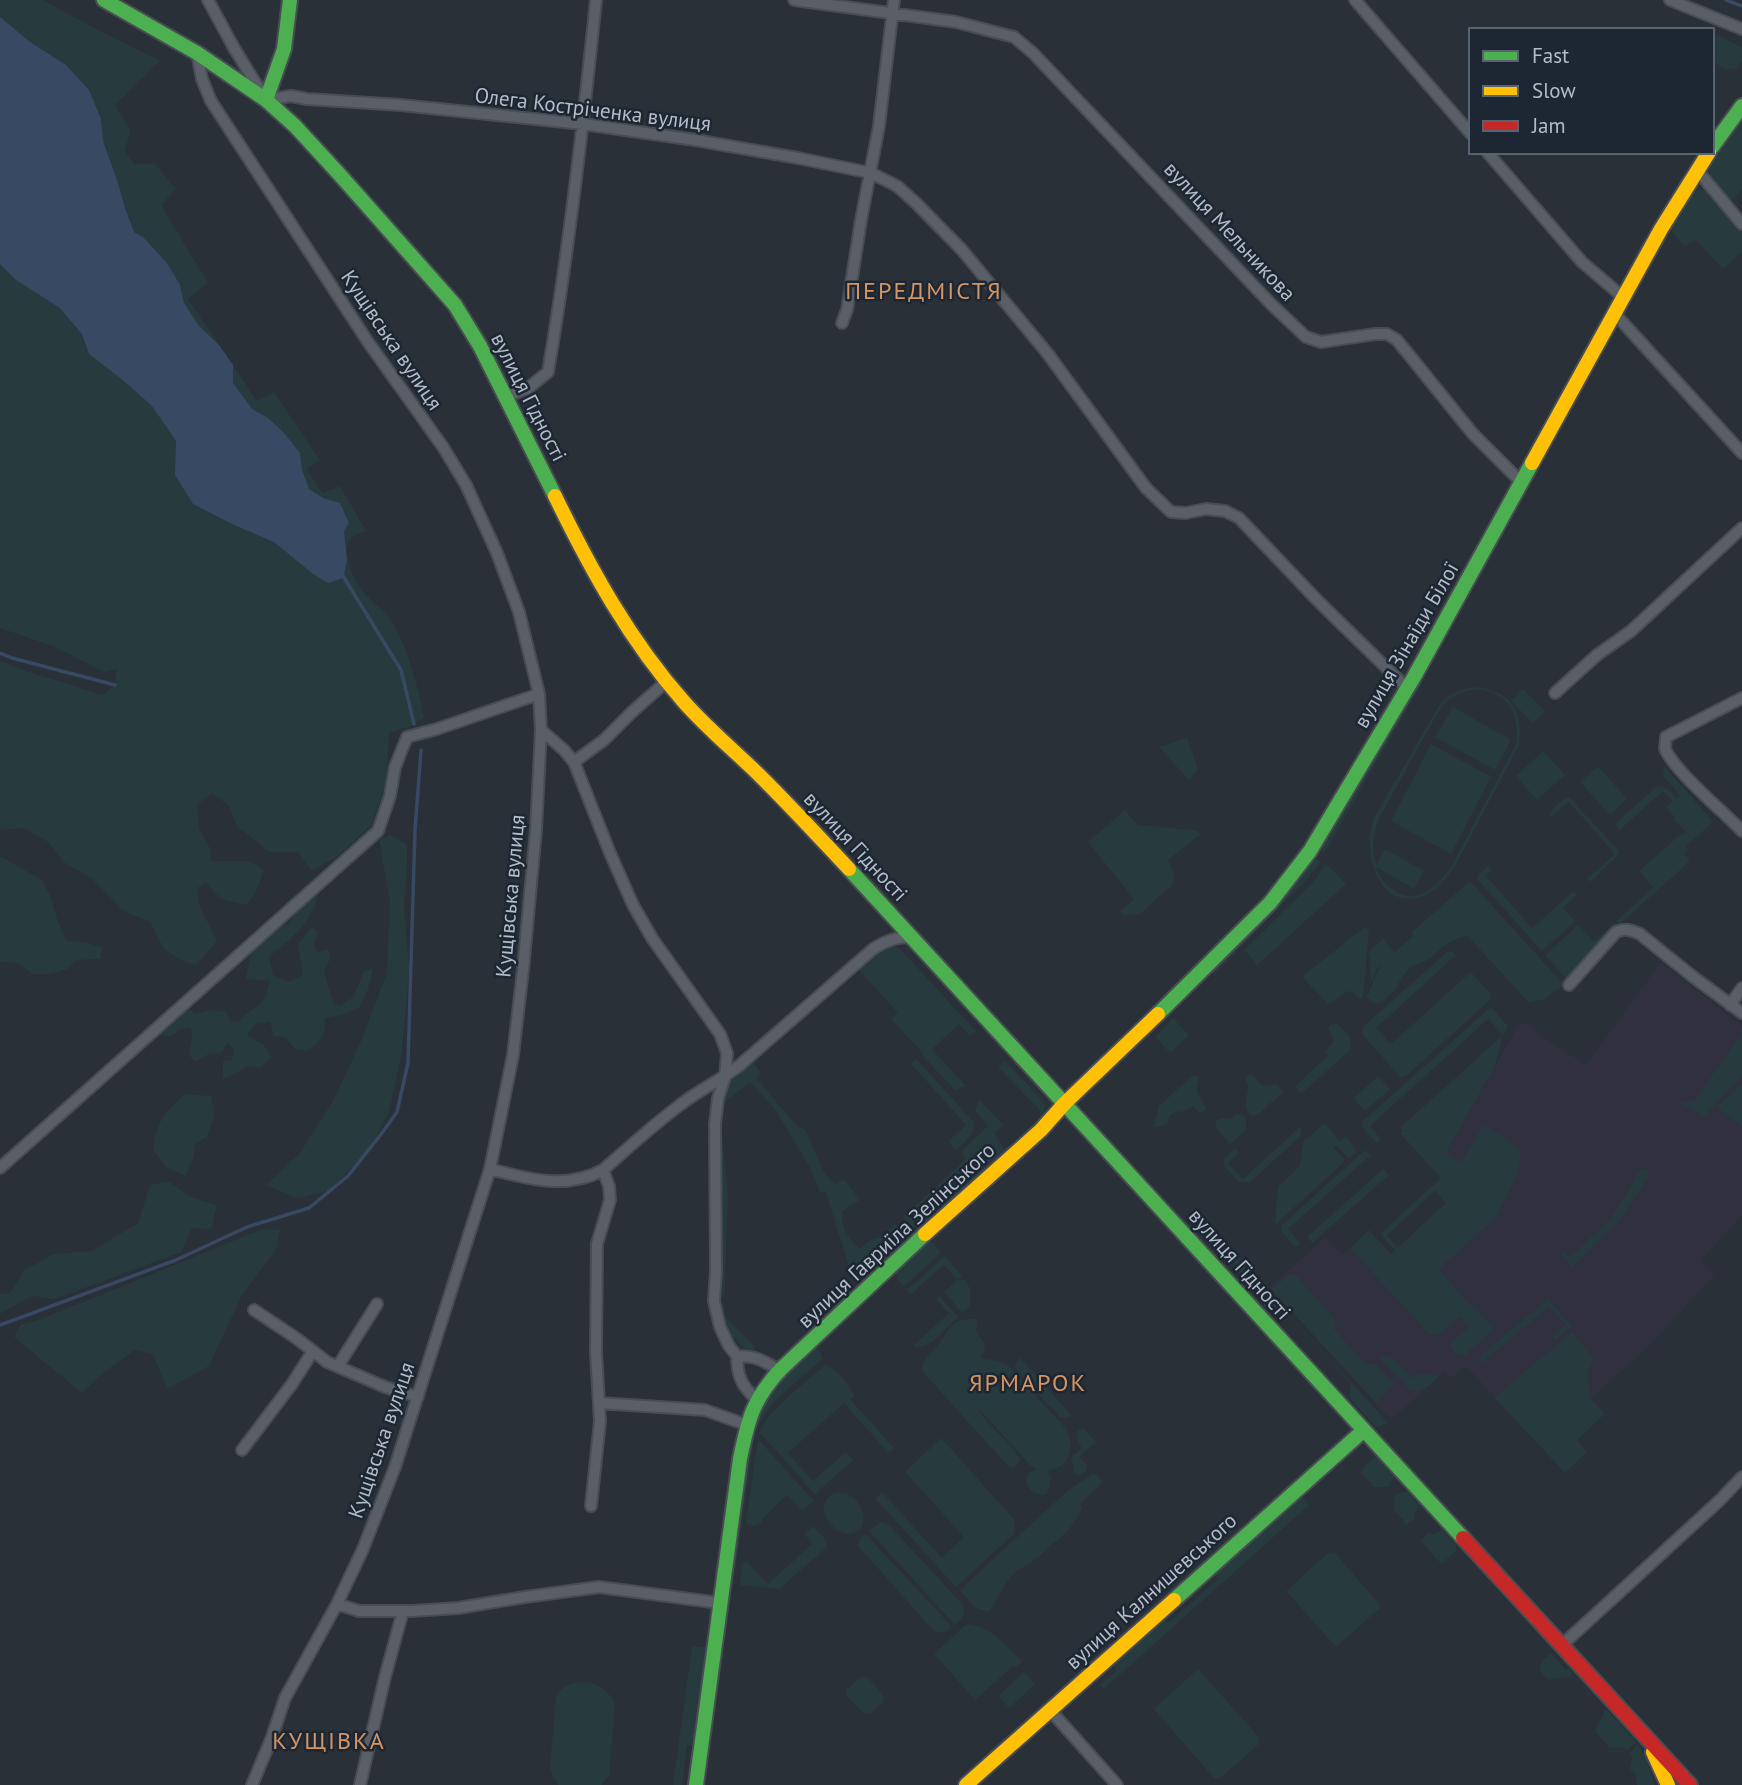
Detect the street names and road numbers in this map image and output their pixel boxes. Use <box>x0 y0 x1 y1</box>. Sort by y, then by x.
street label: Олега Костріченка вулиця <box>473 81 713 137</box>
street label: вулиця Мельникова <box>1158 156 1302 306</box>
street label: Кущівська вулиця <box>335 265 449 415</box>
street label: вулиця Гідності <box>485 328 573 466</box>
street label: вулиця Зінаїди Білої <box>1348 557 1465 733</box>
street label: вулиця Гідності <box>798 785 914 907</box>
street label: Кущівська вулиця <box>489 813 531 979</box>
street label: вулиця Гавриїла Зелінського <box>792 1136 1000 1334</box>
street label: вулиця Гідності <box>1183 1203 1297 1325</box>
street label: Кущівська вулиця <box>342 1358 420 1522</box>
street label: вулиця Калнишевського <box>1060 1507 1242 1675</box>

